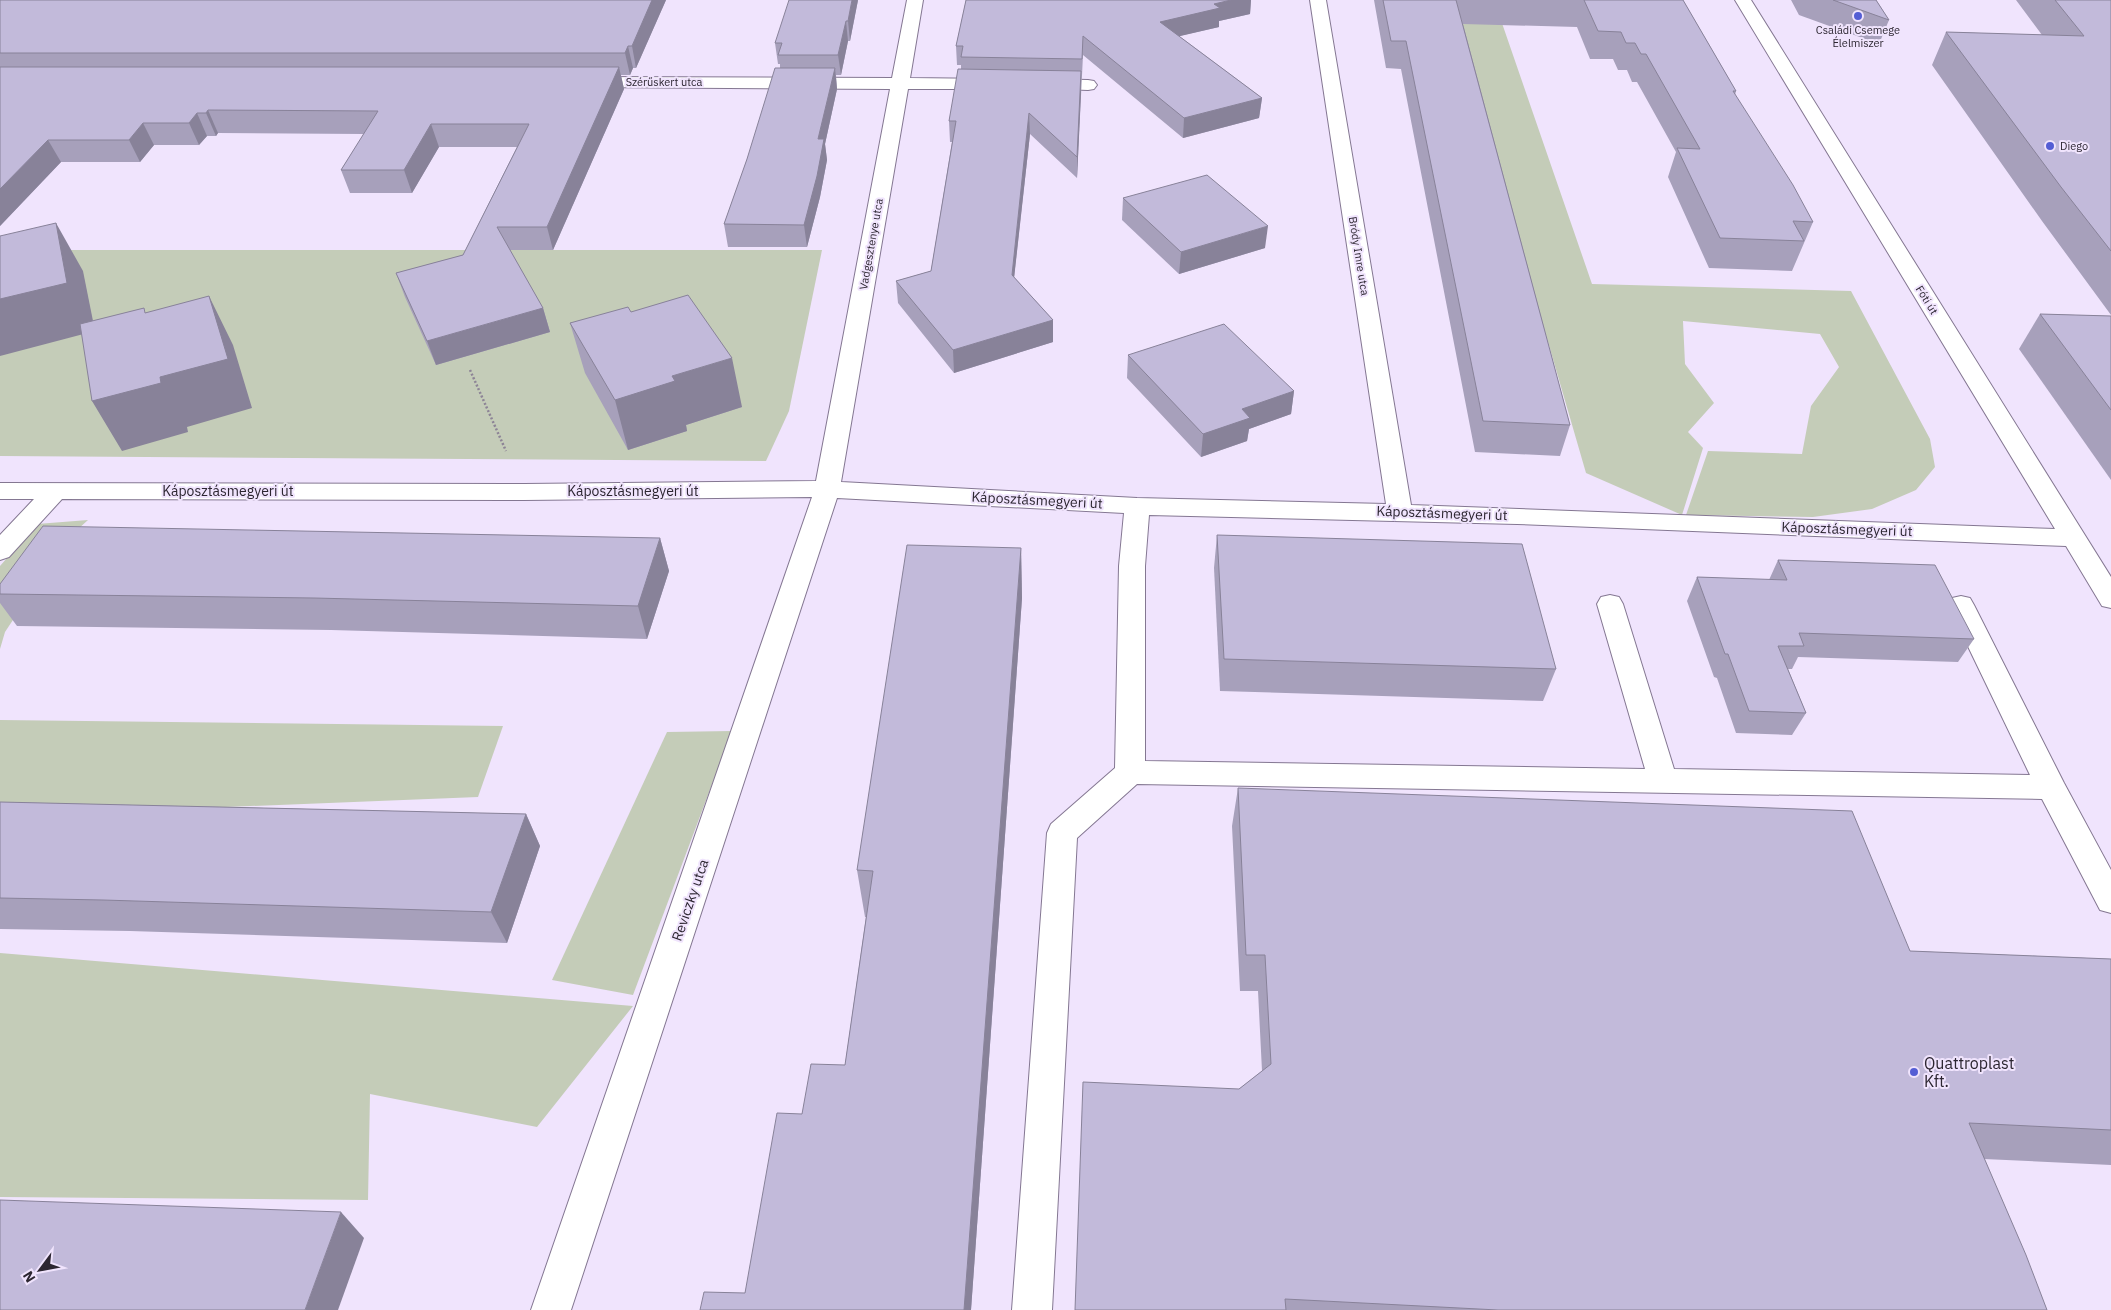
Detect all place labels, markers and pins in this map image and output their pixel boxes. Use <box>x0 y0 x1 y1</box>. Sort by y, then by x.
marker: Családi Csemege Élelmiszer <box>1852 10 1864 22</box>
place label: Családi Csemege Élelmiszer <box>1816 23 1900 50</box>
place label: Diego <box>2060 139 2088 153</box>
marker: Diego <box>2044 140 2056 152</box>
place label: Quattroplast Kft. <box>1924 1053 2014 1091</box>
marker: Quattroplast Kft. <box>1908 1066 1920 1078</box>

